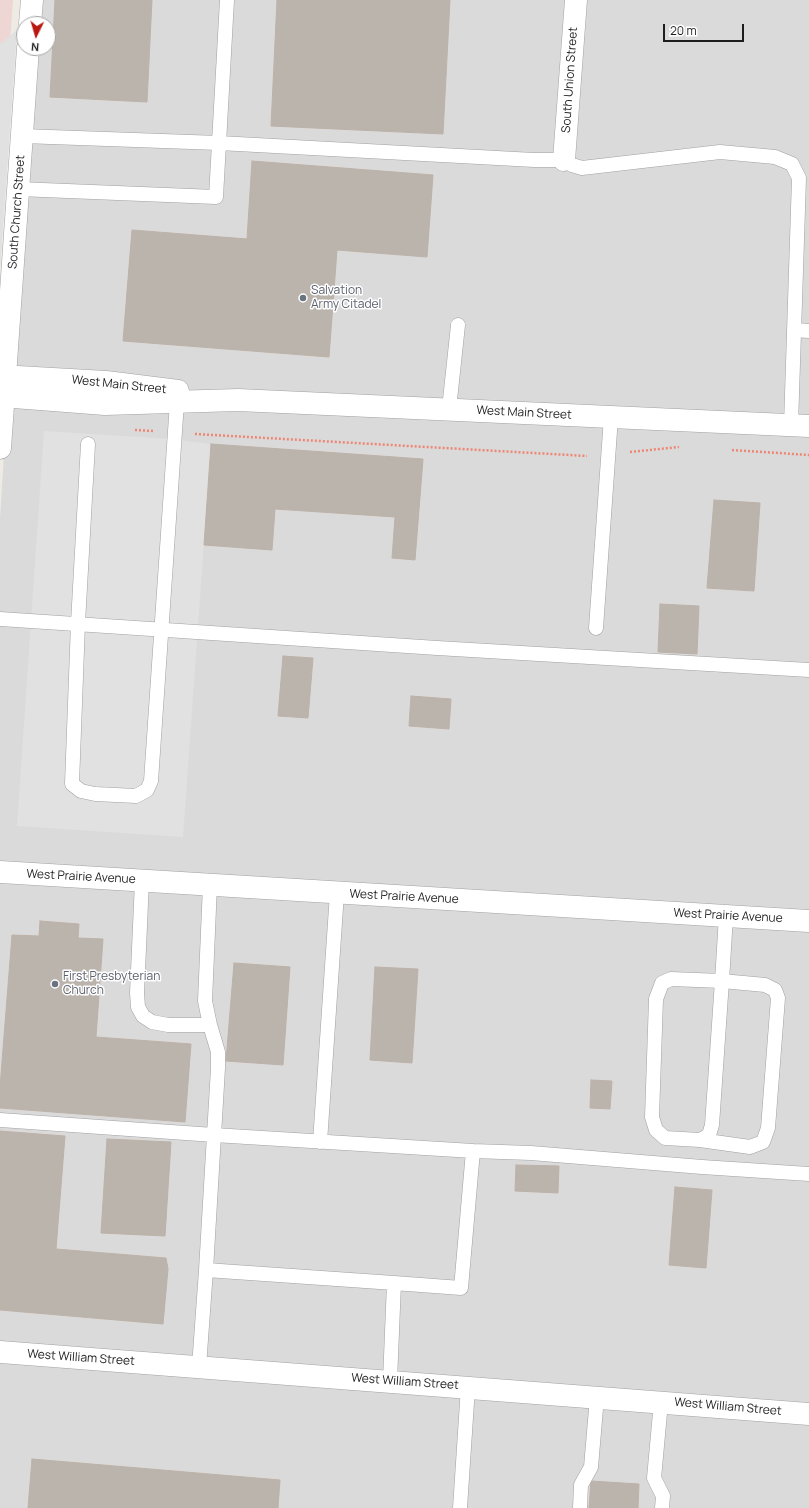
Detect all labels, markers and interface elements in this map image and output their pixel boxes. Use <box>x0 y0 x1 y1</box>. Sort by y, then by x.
north arrow <box>16 16 56 56</box>
scale bar <box>665 16 746 42</box>
text: 20 m <box>670 22 697 39</box>
street label: South Union Street <box>559 27 581 133</box>
text: N <box>30 40 40 55</box>
street label: South Church Street <box>6 154 28 270</box>
place label: Salvation Army Citadel <box>311 284 381 312</box>
marker: Salvation Army Citadel <box>298 293 308 303</box>
street label: West Main Street <box>71 373 167 397</box>
street label: West Main Street <box>476 403 572 423</box>
street label: West Prairie Avenue <box>26 867 136 887</box>
street label: West Prairie Avenue <box>349 887 459 907</box>
street label: West Prairie Avenue <box>673 906 783 926</box>
place label: First Presbyterian Church <box>63 970 160 998</box>
marker: First Presbyterian Church <box>50 979 60 989</box>
street label: West William Street <box>27 1347 135 1369</box>
street label: West William Street <box>351 1371 459 1393</box>
street label: West William Street <box>674 1395 782 1419</box>

